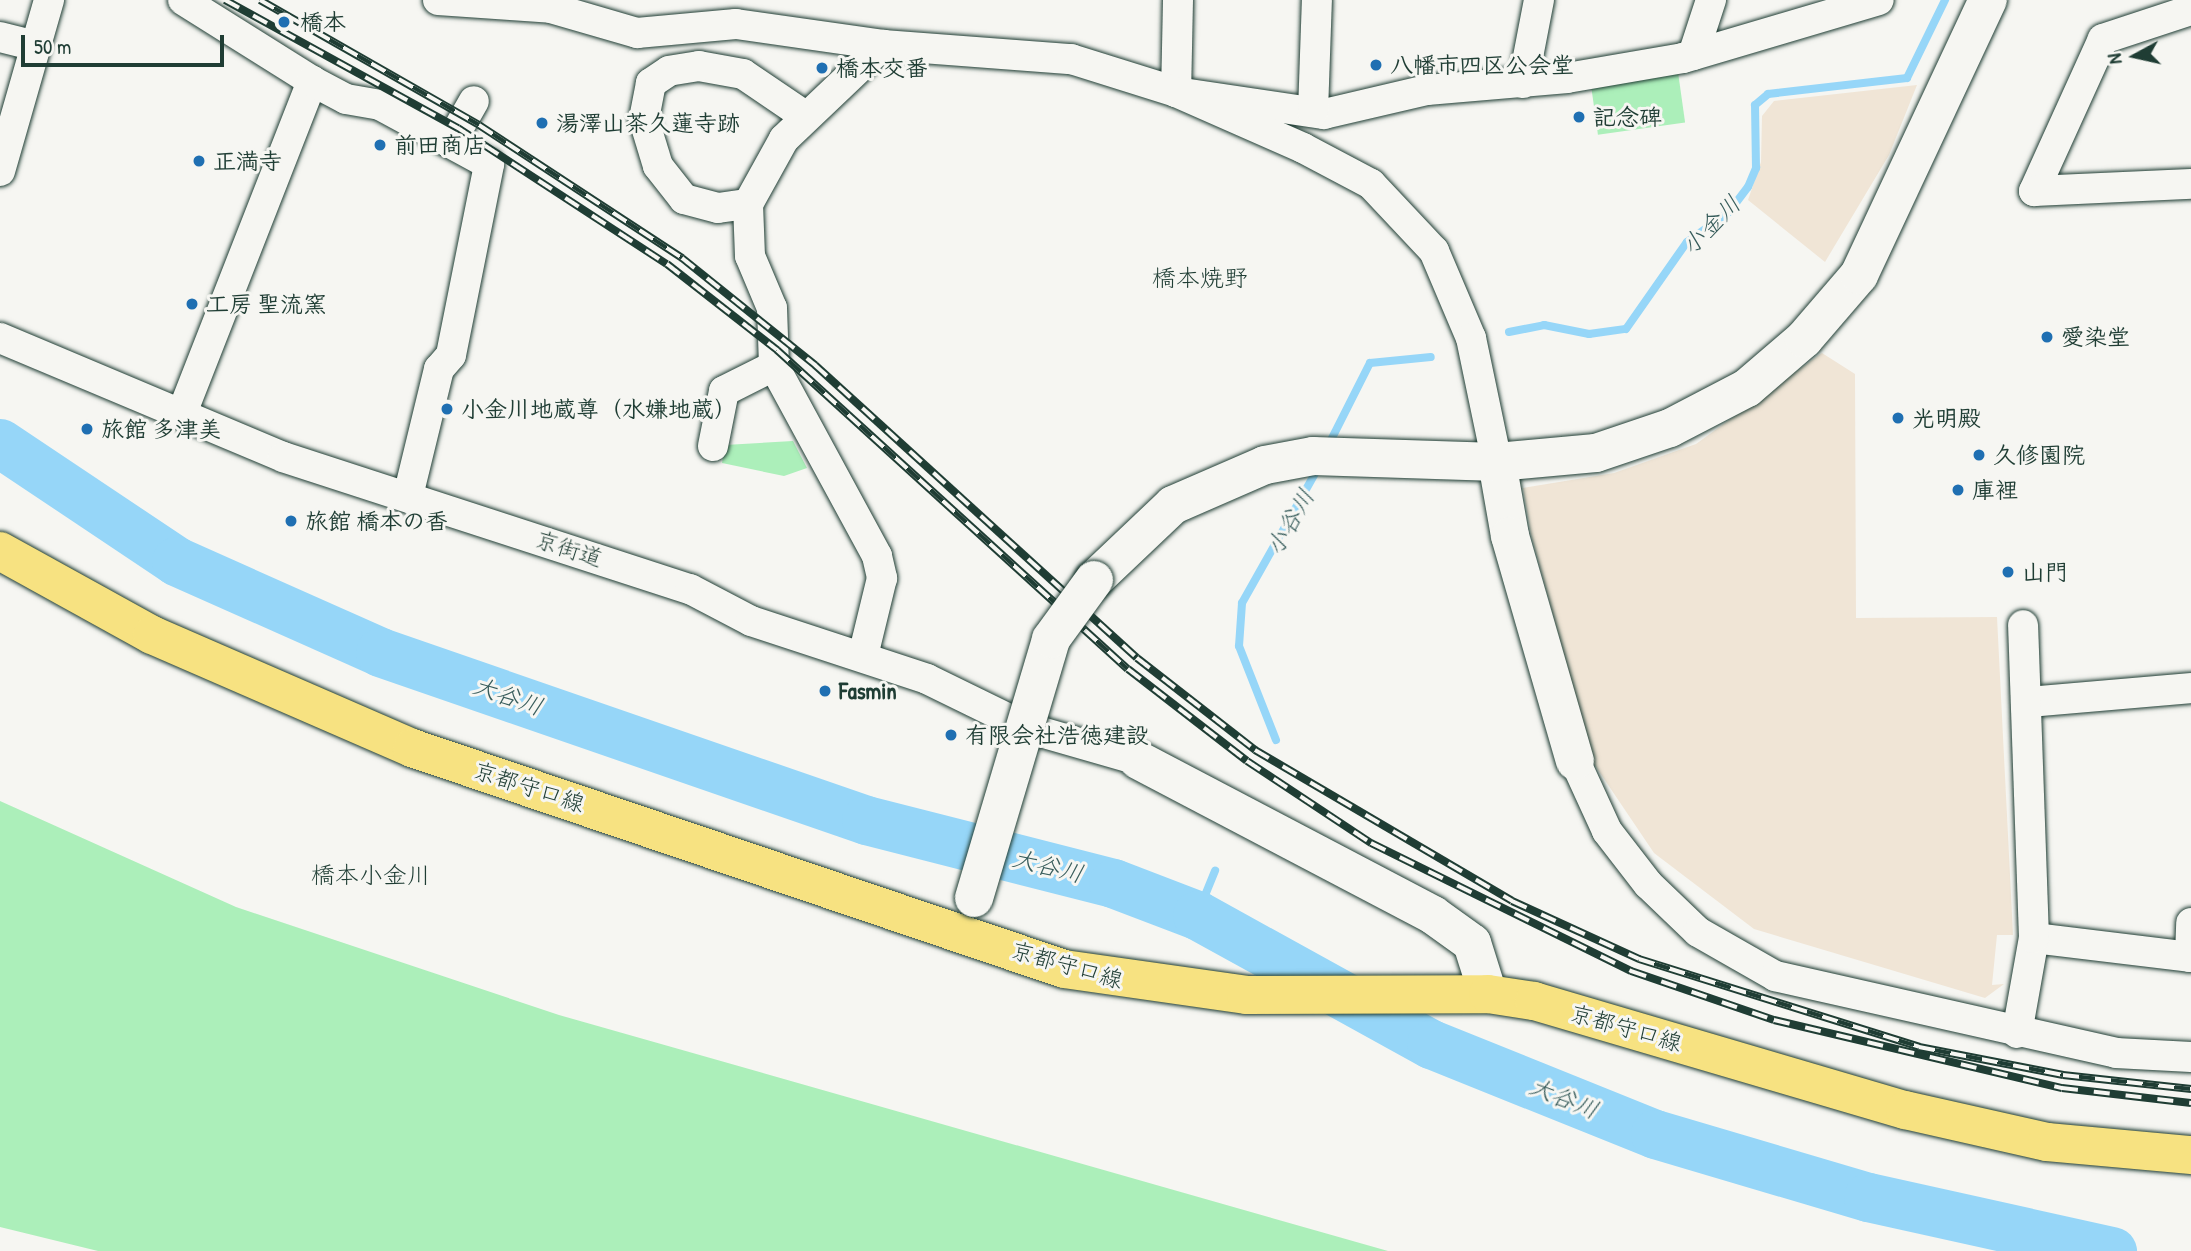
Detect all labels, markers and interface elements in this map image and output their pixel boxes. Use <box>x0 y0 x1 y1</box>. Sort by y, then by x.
place label: 橋本 <box>300 8 346 36</box>
marker: 橋本 <box>274 12 294 32</box>
scale bar <box>24 21 228 65</box>
north arrow <box>2100 21 2170 91</box>
text: 50 m <box>34 32 71 61</box>
place label: 八幡市四区公会堂 <box>1390 51 1574 79</box>
text: N <box>2101 52 2128 66</box>
place label: 橋本交番 <box>836 54 928 82</box>
marker: 八幡市四区公会堂 <box>1368 57 1384 73</box>
marker: 橋本交番 <box>814 60 830 76</box>
place label: 記念碑 <box>1593 103 1662 131</box>
place label: 湯澤山茶久蓮寺跡 <box>556 109 740 137</box>
marker: 記念碑 <box>1571 109 1587 125</box>
marker: 湯澤山茶久蓮寺跡 <box>534 115 550 131</box>
place label: 前田商店 <box>394 131 486 159</box>
marker: 前田商店 <box>372 137 388 153</box>
place label: 正満寺 <box>213 147 282 175</box>
marker: 正満寺 <box>191 153 207 169</box>
water label: 小金川 <box>1675 189 1747 261</box>
district label: 橋本焼野 <box>1152 264 1248 292</box>
place label: 工房 聖流窯 <box>206 290 326 318</box>
marker: 工房 聖流窯 <box>184 296 200 312</box>
place label: 愛染堂 <box>2061 323 2130 351</box>
marker: 愛染堂 <box>2039 329 2055 345</box>
place label: 小金川地蔵尊（水嫌地蔵） <box>461 395 737 423</box>
marker: 小金川地蔵尊（水嫌地蔵） <box>439 401 455 417</box>
place label: 光明殿 <box>1912 404 1981 432</box>
marker: 光明殿 <box>1890 410 1906 426</box>
place label: 旅館 多津美 <box>101 415 221 443</box>
marker: 旅館 多津美 <box>79 421 95 437</box>
place label: 久修園院 <box>1993 441 2085 469</box>
marker: 久修園院 <box>1971 447 1987 463</box>
place label: 庫裡 <box>1972 476 2018 504</box>
marker: 庫裡 <box>1950 482 1966 498</box>
water label: 小谷川 <box>1260 484 1320 560</box>
place label: 旅館 橋本の香 <box>305 507 448 535</box>
marker: 旅館 橋本の香 <box>283 513 299 529</box>
street label: 京街道 <box>532 525 606 573</box>
place label: 山門 <box>2022 558 2068 586</box>
marker: 山門 <box>2000 564 2016 580</box>
water label: 大谷川 <box>469 671 547 721</box>
place label: Fasmin <box>839 677 897 705</box>
marker: Fasmin <box>817 683 833 699</box>
place label: 有限会社浩徳建設 <box>965 721 1149 749</box>
marker: 有限会社浩徳建設 <box>943 727 959 743</box>
street label: 京都守口線 <box>470 756 588 818</box>
water label: 大谷川 <box>1010 843 1086 889</box>
district label: 橋本小金川 <box>311 861 431 889</box>
street label: 京都守口線 <box>1008 936 1126 994</box>
street label: 京都守口線 <box>1567 999 1685 1057</box>
water label: 大谷川 <box>1525 1071 1603 1125</box>

